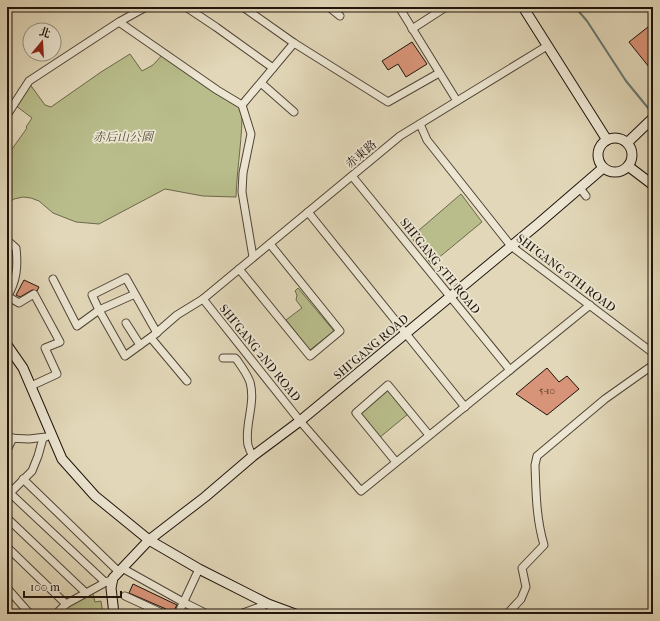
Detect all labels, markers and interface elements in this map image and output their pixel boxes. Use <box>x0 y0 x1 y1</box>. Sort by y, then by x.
north arrow <box>22 22 62 62</box>
text: 北 <box>38 25 52 41</box>
park label: 赤后山公園 <box>93 130 155 144</box>
street label: 赤東路 <box>343 137 379 171</box>
street label: SHI'GANG 5TH ROAD <box>397 215 483 317</box>
street label: SHI'GANG 6TH ROAD <box>514 231 618 315</box>
street label: SHI'GANG 2ND ROAD <box>217 302 303 404</box>
street label: SHI'GANG ROAD <box>331 311 411 383</box>
house number: 5-10 <box>539 385 555 397</box>
scale bar <box>24 573 121 599</box>
text: 100 m <box>30 580 60 594</box>

